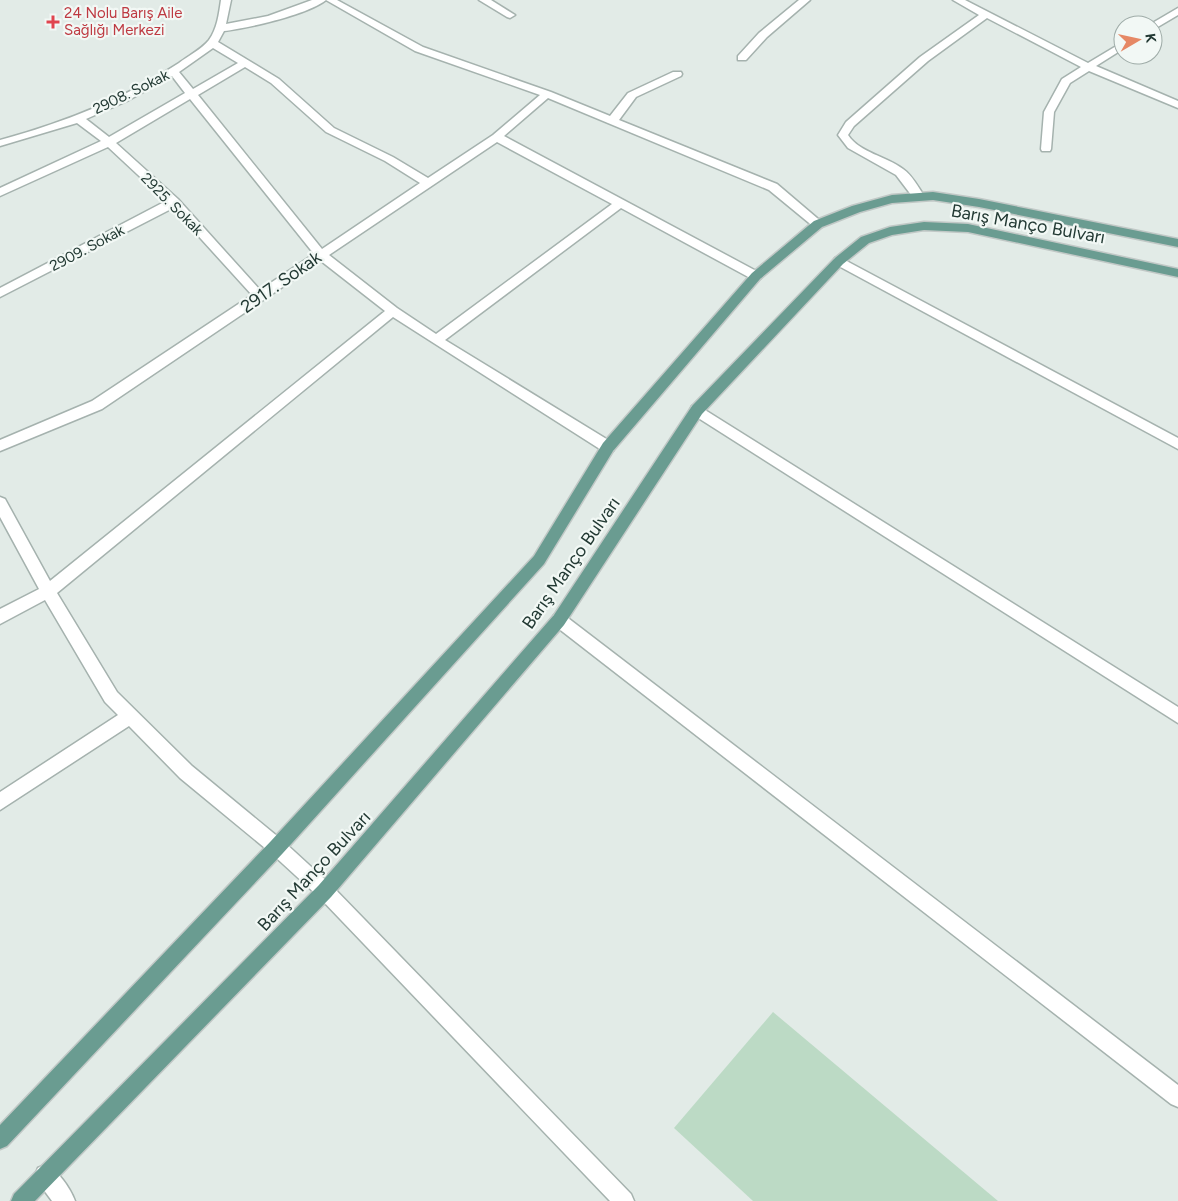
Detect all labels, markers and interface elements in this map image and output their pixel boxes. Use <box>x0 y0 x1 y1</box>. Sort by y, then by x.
place label: 24 Nolu Barış Aile Sağlığı Merkezi <box>64 4 182 39</box>
marker: 24 Nolu Barış Aile Sağlığı Merkezi <box>46 15 60 29</box>
north arrow <box>1113 15 1163 65</box>
text: K <box>1141 32 1160 45</box>
street label: 2908. Sokak <box>90 66 173 118</box>
street label: 2925. Sokak <box>137 169 207 239</box>
street label: Barış Manço Bulvarı <box>949 200 1107 248</box>
street label: 2909. Sokak <box>47 221 128 275</box>
street label: 2917. Sokak <box>236 246 326 318</box>
street label: Barış Manço Bulvarı <box>517 493 625 633</box>
street label: Barış Manço Bulvarı <box>253 806 375 936</box>

